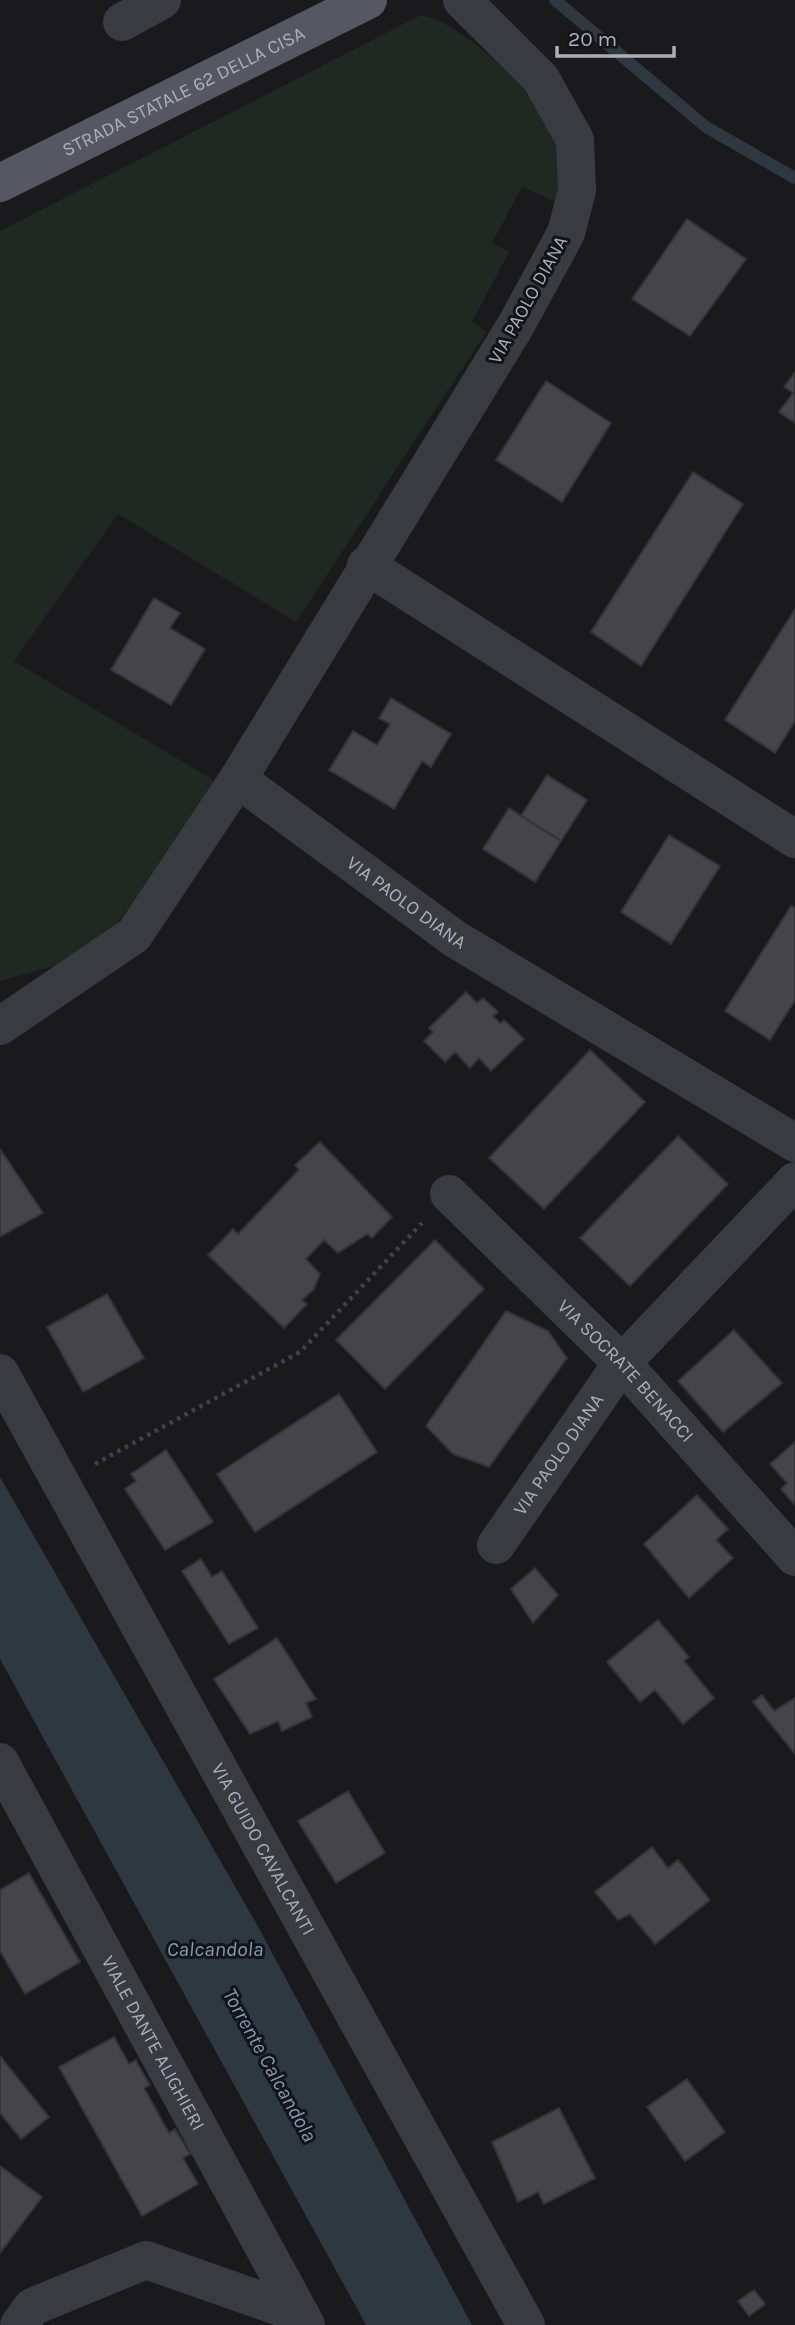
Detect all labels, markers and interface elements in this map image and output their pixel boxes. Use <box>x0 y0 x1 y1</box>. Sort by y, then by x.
scale bar <box>557 14 674 58</box>
street label: STRADA STATALE 62 DELLA CISA <box>59 22 308 161</box>
text: 20 m <box>568 27 617 51</box>
street label: VIA PAOLO DIANA <box>484 232 572 368</box>
street label: VIA PAOLO DIANA <box>342 852 470 954</box>
street label: VIA SOCRATE BENACCI <box>553 1295 698 1447</box>
street label: VIA PAOLO DIANA <box>509 1390 608 1520</box>
street label: VIA GUIDO CAVALCANTI <box>207 1759 319 1939</box>
water label: Calcandola <box>167 1937 263 1961</box>
street label: VIALE DANTE ALIGHIERI <box>97 1952 209 2134</box>
water label: Torrente Calcandola <box>218 1984 322 2146</box>

